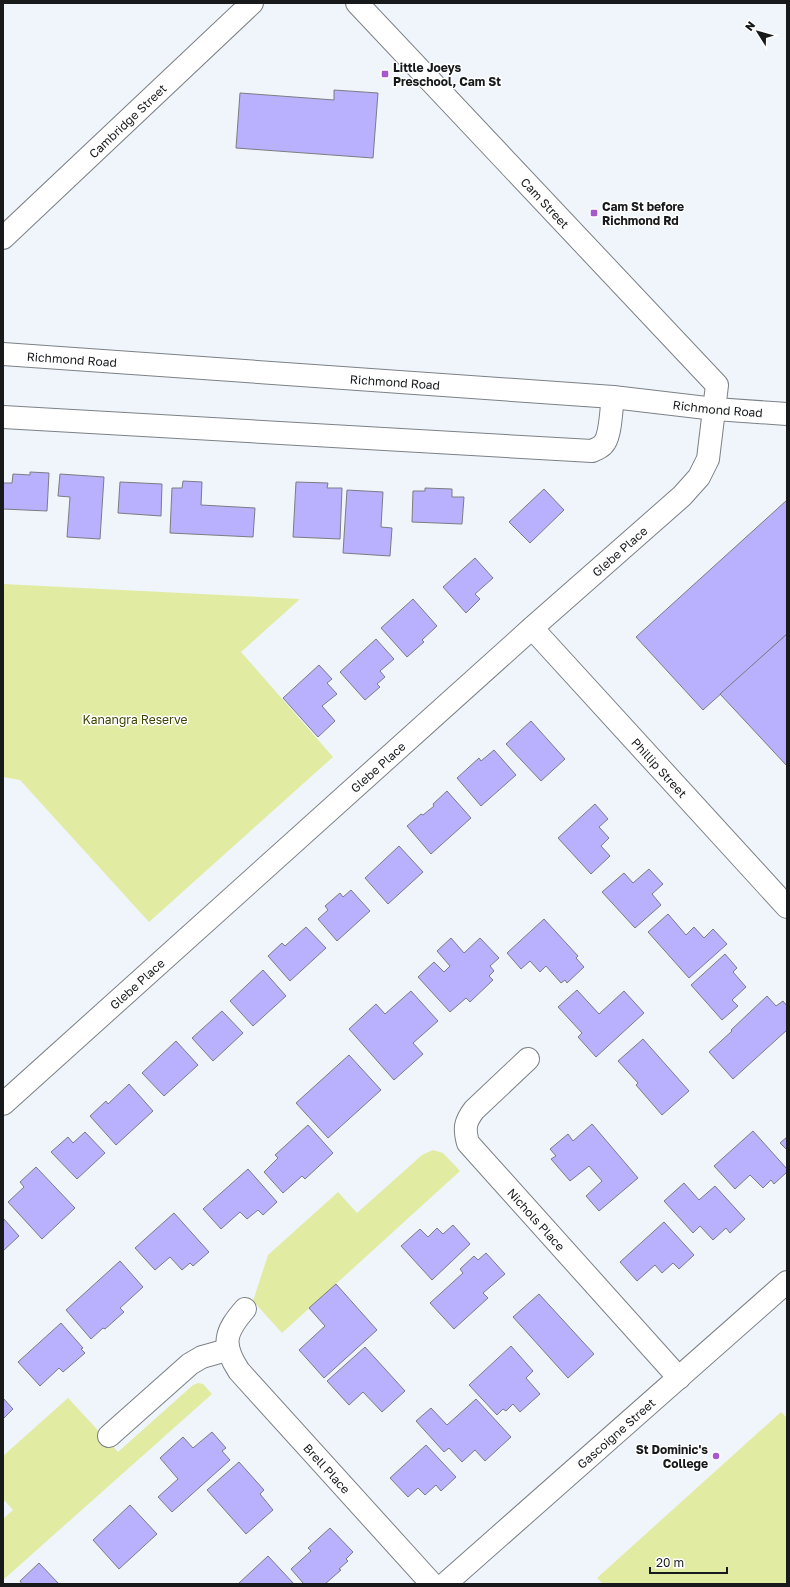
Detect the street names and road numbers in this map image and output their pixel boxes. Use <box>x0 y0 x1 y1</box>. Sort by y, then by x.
street label: Cambridge Street <box>85 80 169 161</box>
street label: Cam Street <box>518 174 572 232</box>
street label: Richmond Road <box>26 348 117 370</box>
street label: Richmond Road <box>349 371 441 392</box>
street label: Richmond Road <box>672 397 763 420</box>
street label: Glebe Place <box>589 523 650 579</box>
street label: Phillip Street <box>629 735 691 801</box>
street label: Glebe Place <box>347 738 408 795</box>
street label: Glebe Place <box>106 955 167 1012</box>
street label: Nichols Place <box>505 1185 568 1254</box>
street label: Gascoigne Street <box>574 1395 658 1471</box>
street label: Brell Place <box>301 1440 354 1496</box>

